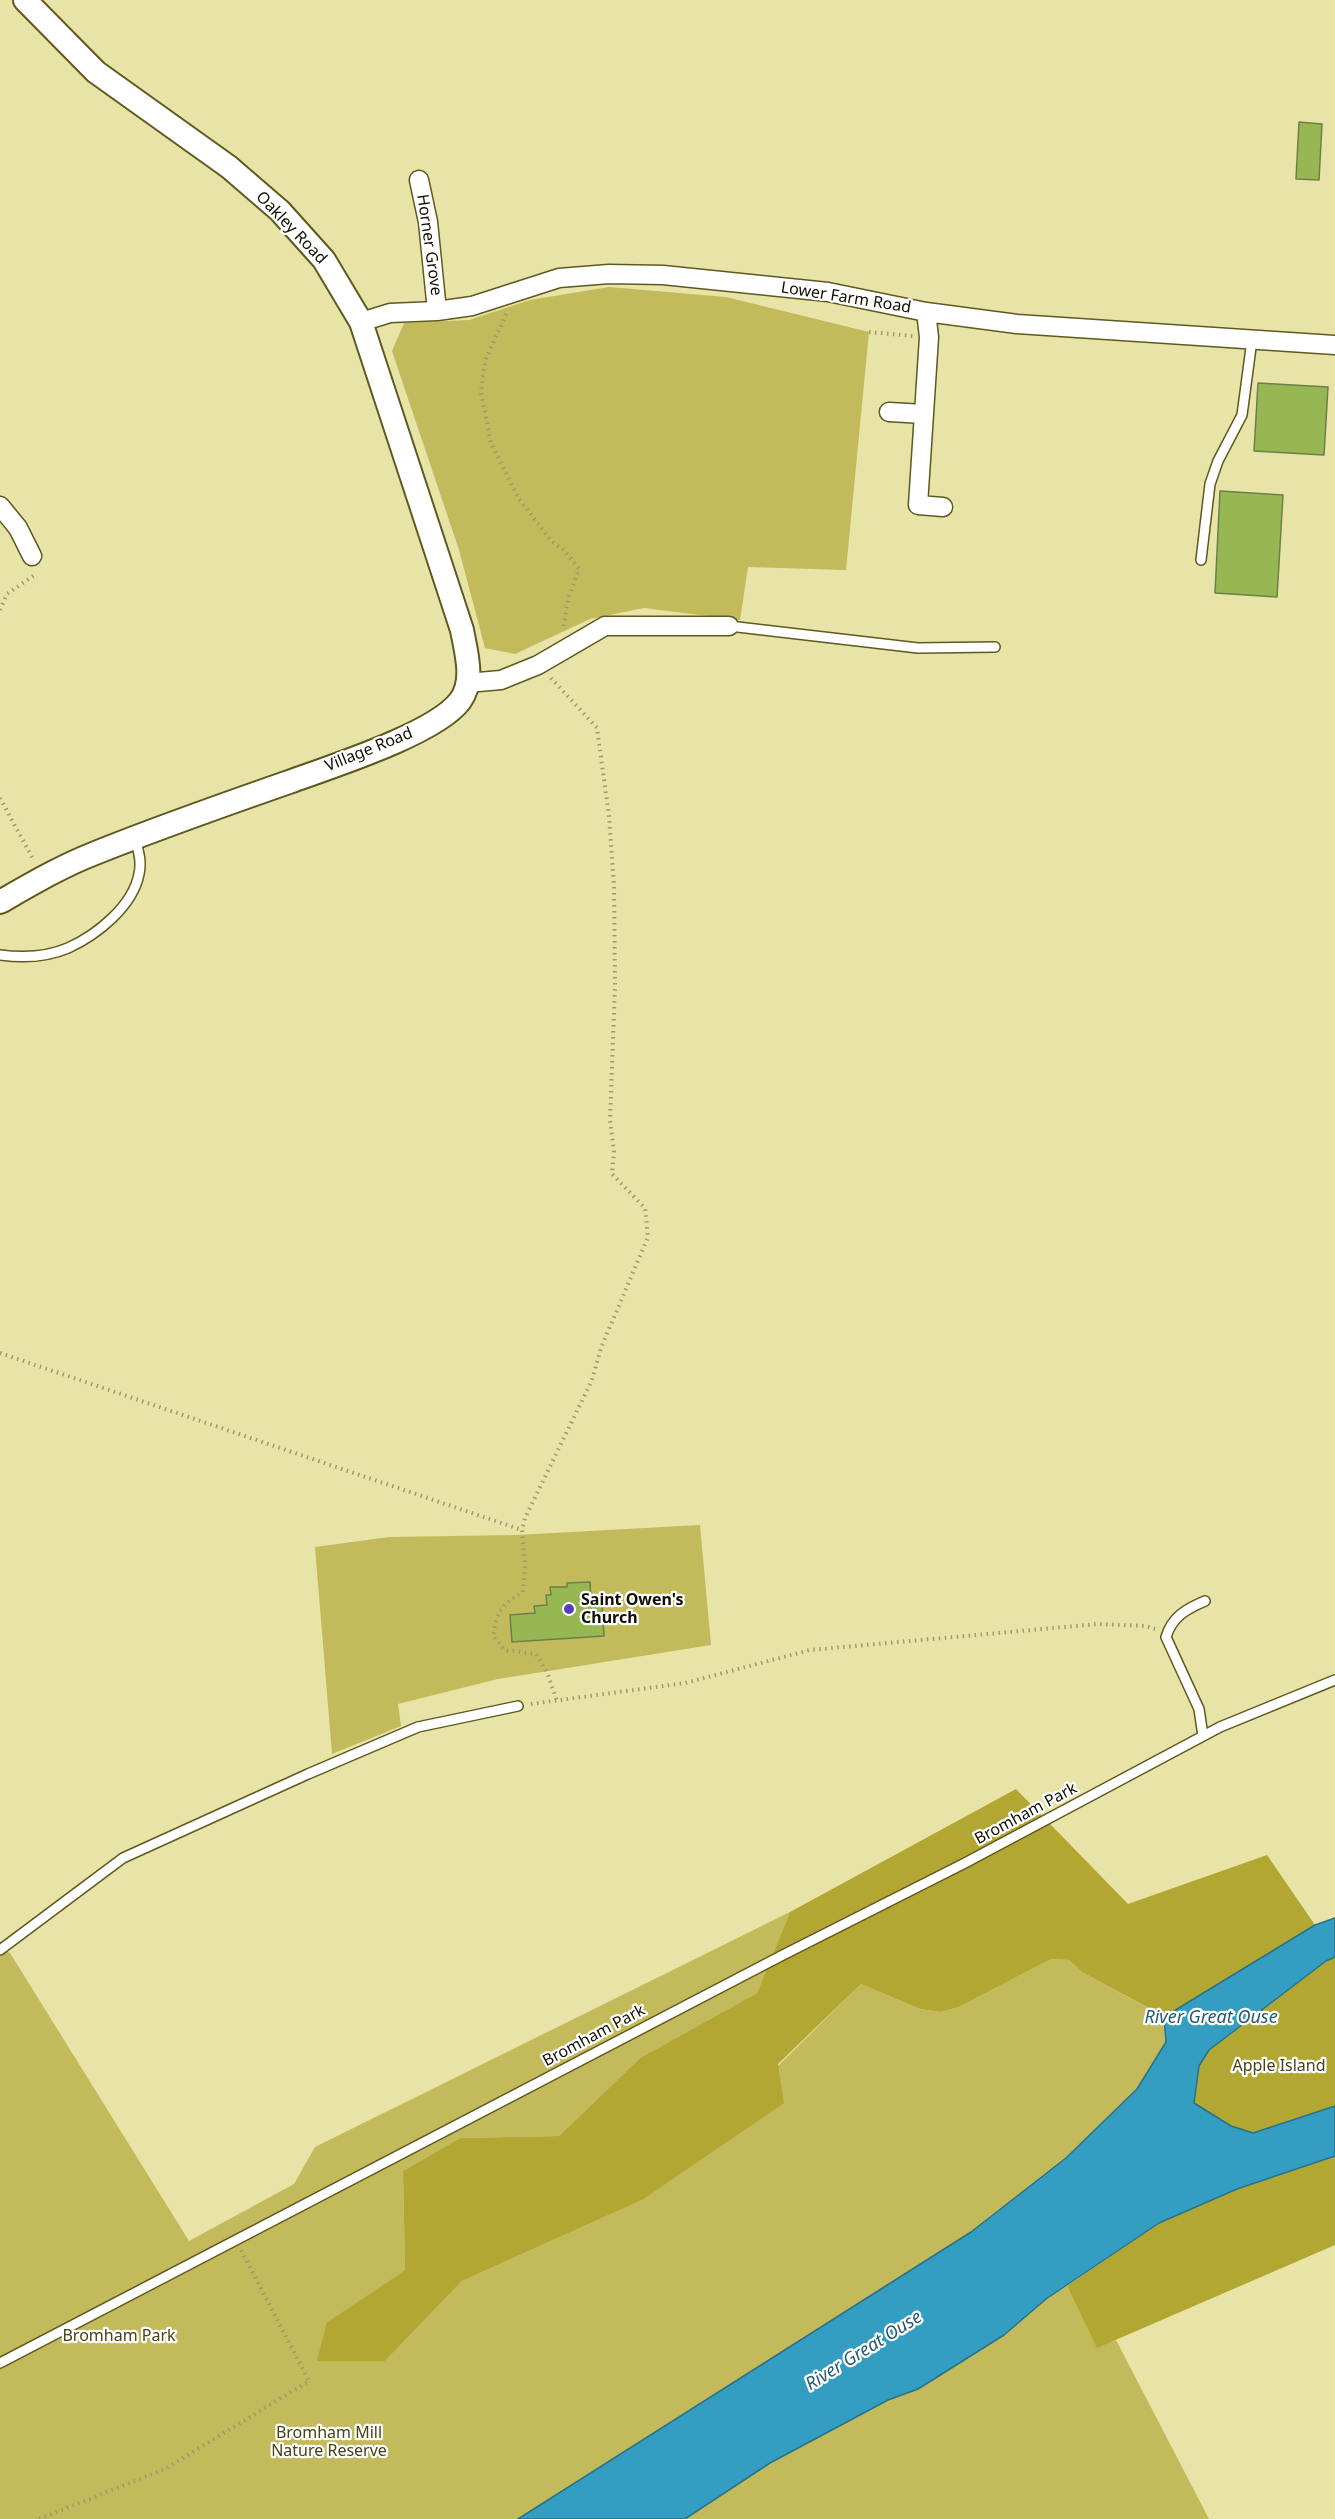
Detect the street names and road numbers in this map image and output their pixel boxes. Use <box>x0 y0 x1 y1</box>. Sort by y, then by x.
street label: Oakley Road <box>252 188 330 268</box>
street label: Horner Grove <box>412 193 446 297</box>
street label: Lower Farm Road <box>780 278 912 318</box>
street label: Village Road <box>323 724 415 776</box>
street label: Bromham Park <box>972 1779 1080 1849</box>
street label: Bromham Park <box>540 2001 648 2071</box>

